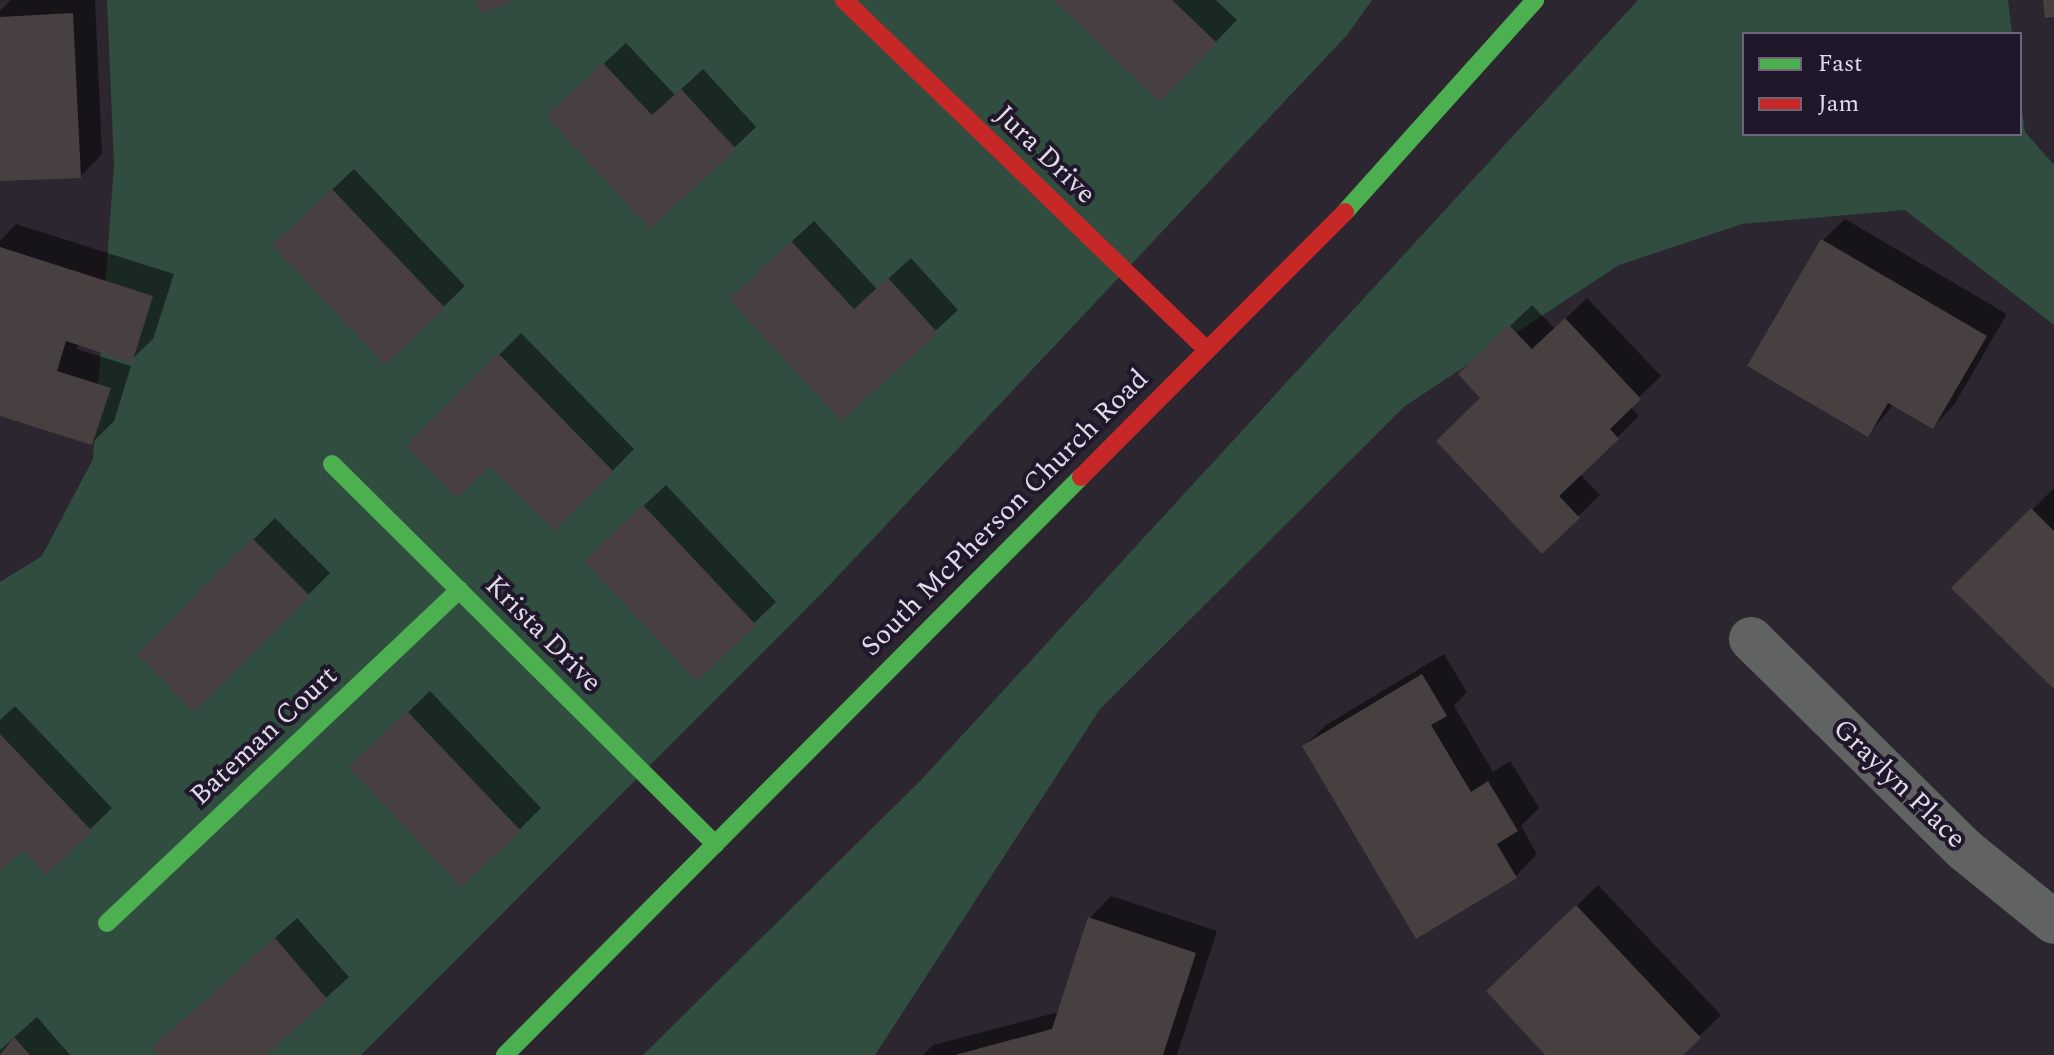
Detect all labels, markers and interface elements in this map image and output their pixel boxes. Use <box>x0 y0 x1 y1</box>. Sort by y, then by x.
legend <box>1742 32 2022 136</box>
text: Fast <box>1818 46 1863 82</box>
text: Jam <box>1818 86 1859 122</box>
street label: Jura Drive <box>988 99 1102 211</box>
street label: South McPherson Church Road <box>854 362 1156 664</box>
street label: Krista Drive <box>478 569 608 699</box>
street label: Bateman Court <box>184 659 344 813</box>
street label: Graylyn Place <box>1826 712 1972 856</box>

